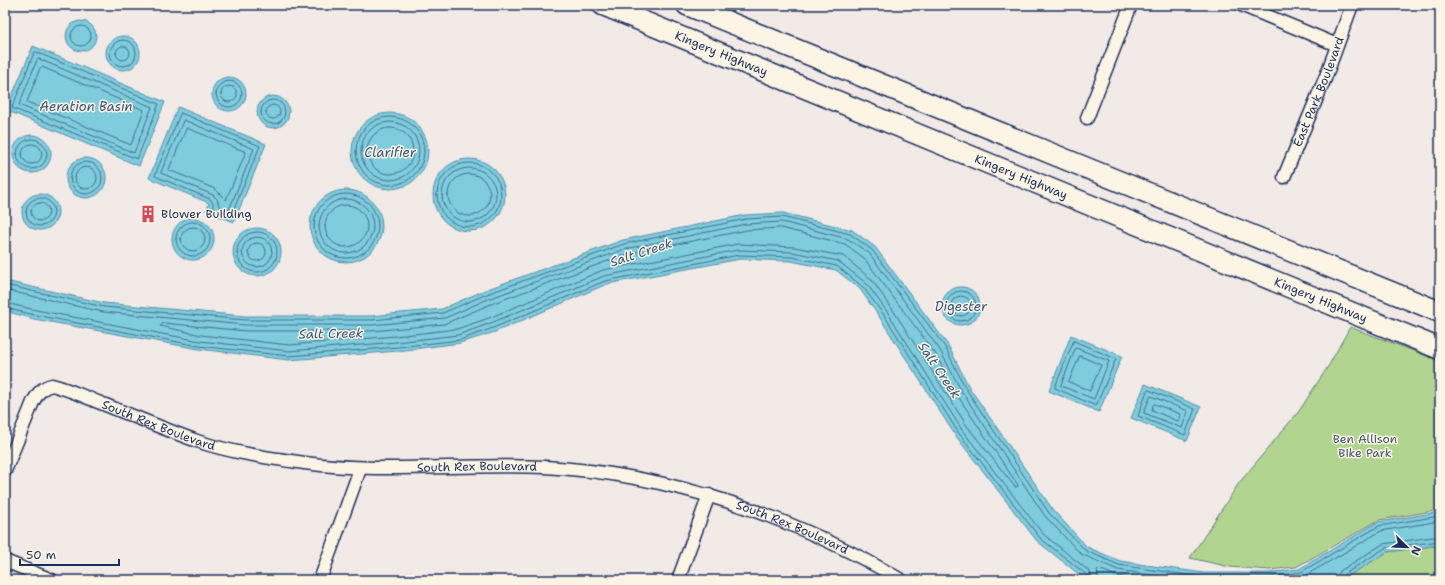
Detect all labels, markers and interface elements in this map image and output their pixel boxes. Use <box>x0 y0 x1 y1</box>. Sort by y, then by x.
street label: Kingery Highway <box>672 27 770 80</box>
street label: East Park Boulevard <box>1289 34 1348 149</box>
water label: Aeration Basin <box>39 98 133 115</box>
water label: Clarifier <box>364 144 417 161</box>
street label: Kingery Highway <box>972 151 1070 203</box>
building icon: Blower Building <box>138 204 158 224</box>
place label: Blower Building <box>161 206 252 222</box>
water label: Salt Creek <box>608 234 675 271</box>
street label: Kingery Highway <box>1272 274 1370 326</box>
water label: Digester <box>935 298 988 315</box>
water label: Salt Creek <box>299 324 364 343</box>
water label: Salt Creek <box>915 339 965 402</box>
street label: South Rex Boulevard <box>100 396 217 454</box>
park label: Ben Allison Bike Park <box>1333 431 1397 461</box>
street label: South Rex Boulevard <box>417 458 538 476</box>
street label: South Rex Boulevard <box>734 497 851 558</box>
north arrow <box>1387 527 1427 567</box>
scale bar <box>20 541 119 567</box>
text: N <box>1407 544 1424 558</box>
text: 50 m <box>26 547 56 563</box>

